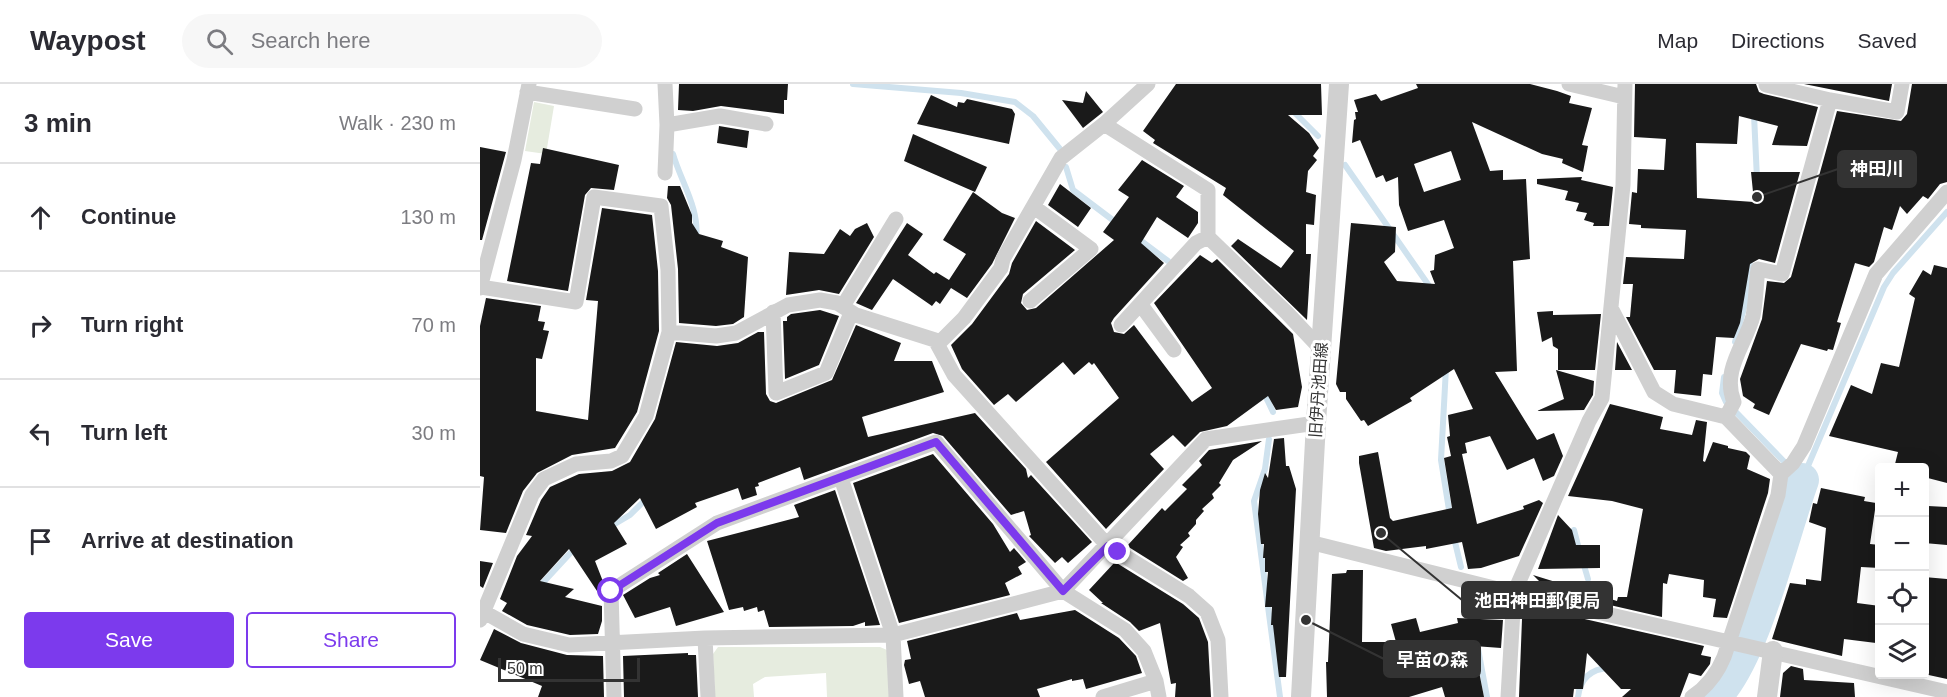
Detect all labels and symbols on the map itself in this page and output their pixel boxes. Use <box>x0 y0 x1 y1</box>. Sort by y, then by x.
callout: 神田川 <box>1838 151 1916 187</box>
text: 神田川 <box>1850 159 1904 179</box>
street label: 旧伊丹池田線 <box>1307 342 1330 439</box>
route end <box>1104 538 1130 564</box>
route start <box>597 577 623 603</box>
callout: 池田神田郵便局 <box>1462 582 1612 618</box>
text: 池田神田郵便局 <box>1474 591 1600 611</box>
callout: 早苗の森 <box>1384 641 1480 677</box>
text: 早苗の森 <box>1396 650 1468 670</box>
scale bar <box>498 655 640 682</box>

